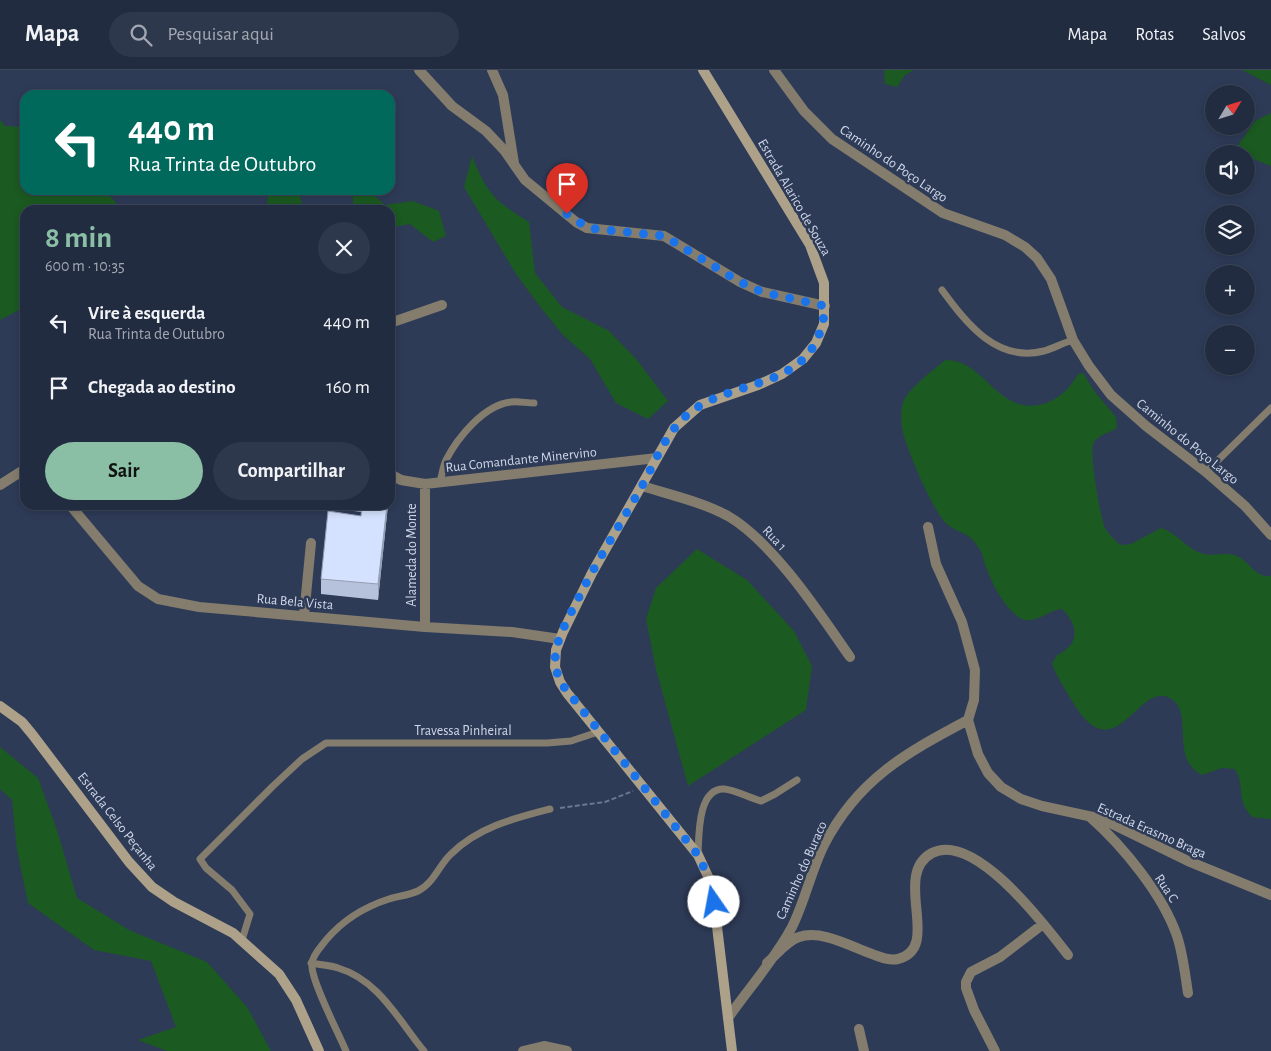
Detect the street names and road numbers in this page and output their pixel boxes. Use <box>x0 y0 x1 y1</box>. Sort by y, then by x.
street label: Caminho do Poço Largo <box>837 123 950 205</box>
street label: Estrada Alarico de Souza <box>755 137 834 259</box>
street label: Caminho do Poço Largo <box>1134 396 1241 487</box>
street label: Rua Comandante Minervino <box>445 445 598 475</box>
street label: Alameda do Monte <box>405 503 419 607</box>
street label: Rua 1 <box>760 524 789 554</box>
street label: Rua Bela Vista <box>256 592 334 612</box>
street label: Travessa Pinheiral <box>414 724 512 738</box>
street label: Estrada Celso Peçanha <box>75 770 160 874</box>
street label: Estrada Erasmo Braga <box>1095 801 1209 861</box>
street label: Caminho do Buraco <box>774 819 830 922</box>
street label: Rua C <box>1152 872 1181 905</box>

